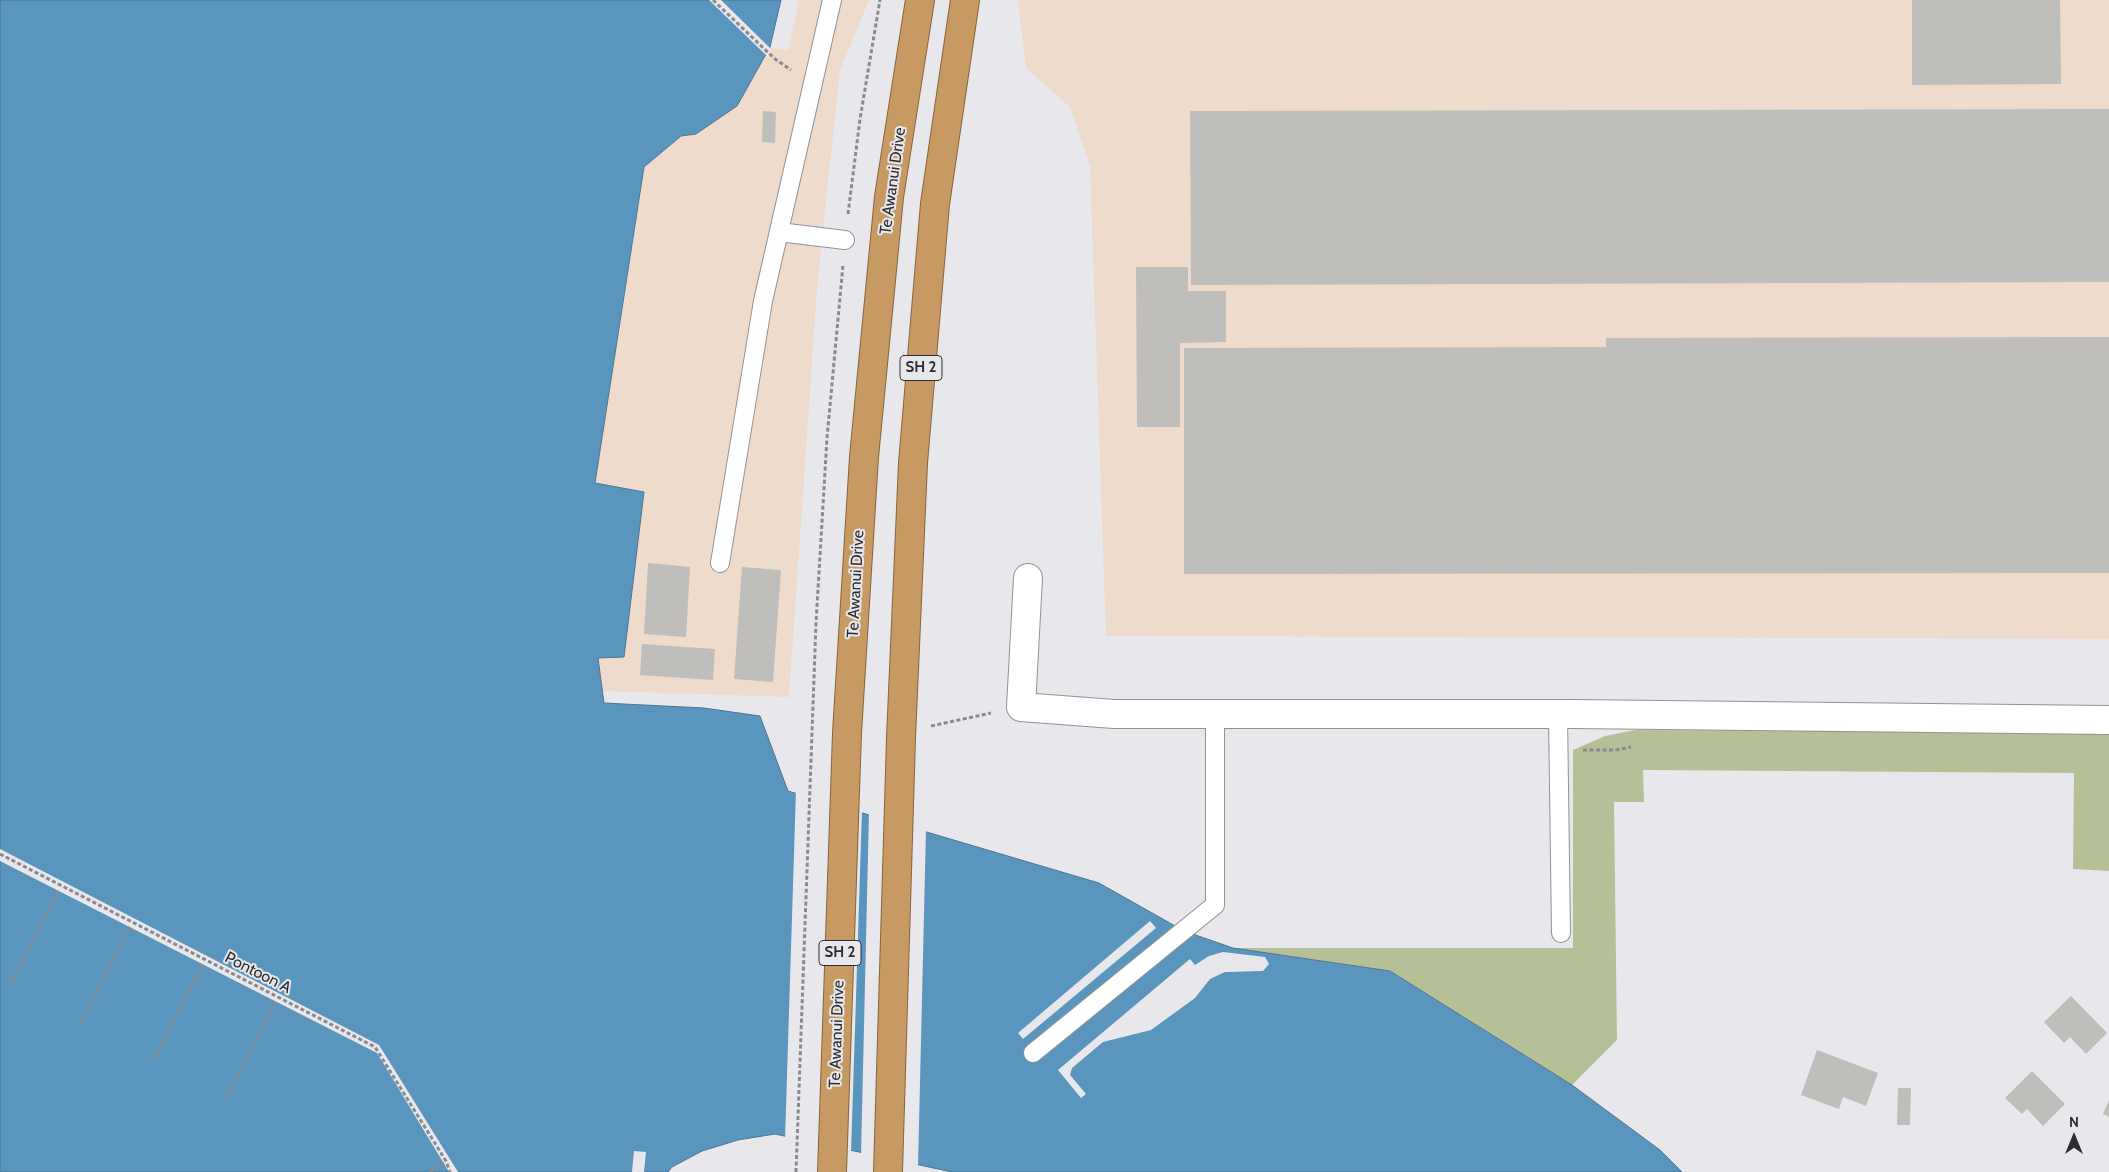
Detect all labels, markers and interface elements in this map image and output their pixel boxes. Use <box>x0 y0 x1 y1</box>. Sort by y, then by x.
street label: Te Awanui Drive <box>876 126 910 236</box>
road number: SH 2 <box>900 356 942 380</box>
street label: Te Awanui Drive <box>844 530 868 638</box>
road number: SH 2 <box>819 940 861 966</box>
street label: Pontoon A <box>222 948 294 998</box>
street label: Te Awanui Drive <box>826 980 848 1088</box>
north arrow <box>2049 1112 2099 1162</box>
text: N <box>2069 1113 2079 1131</box>

